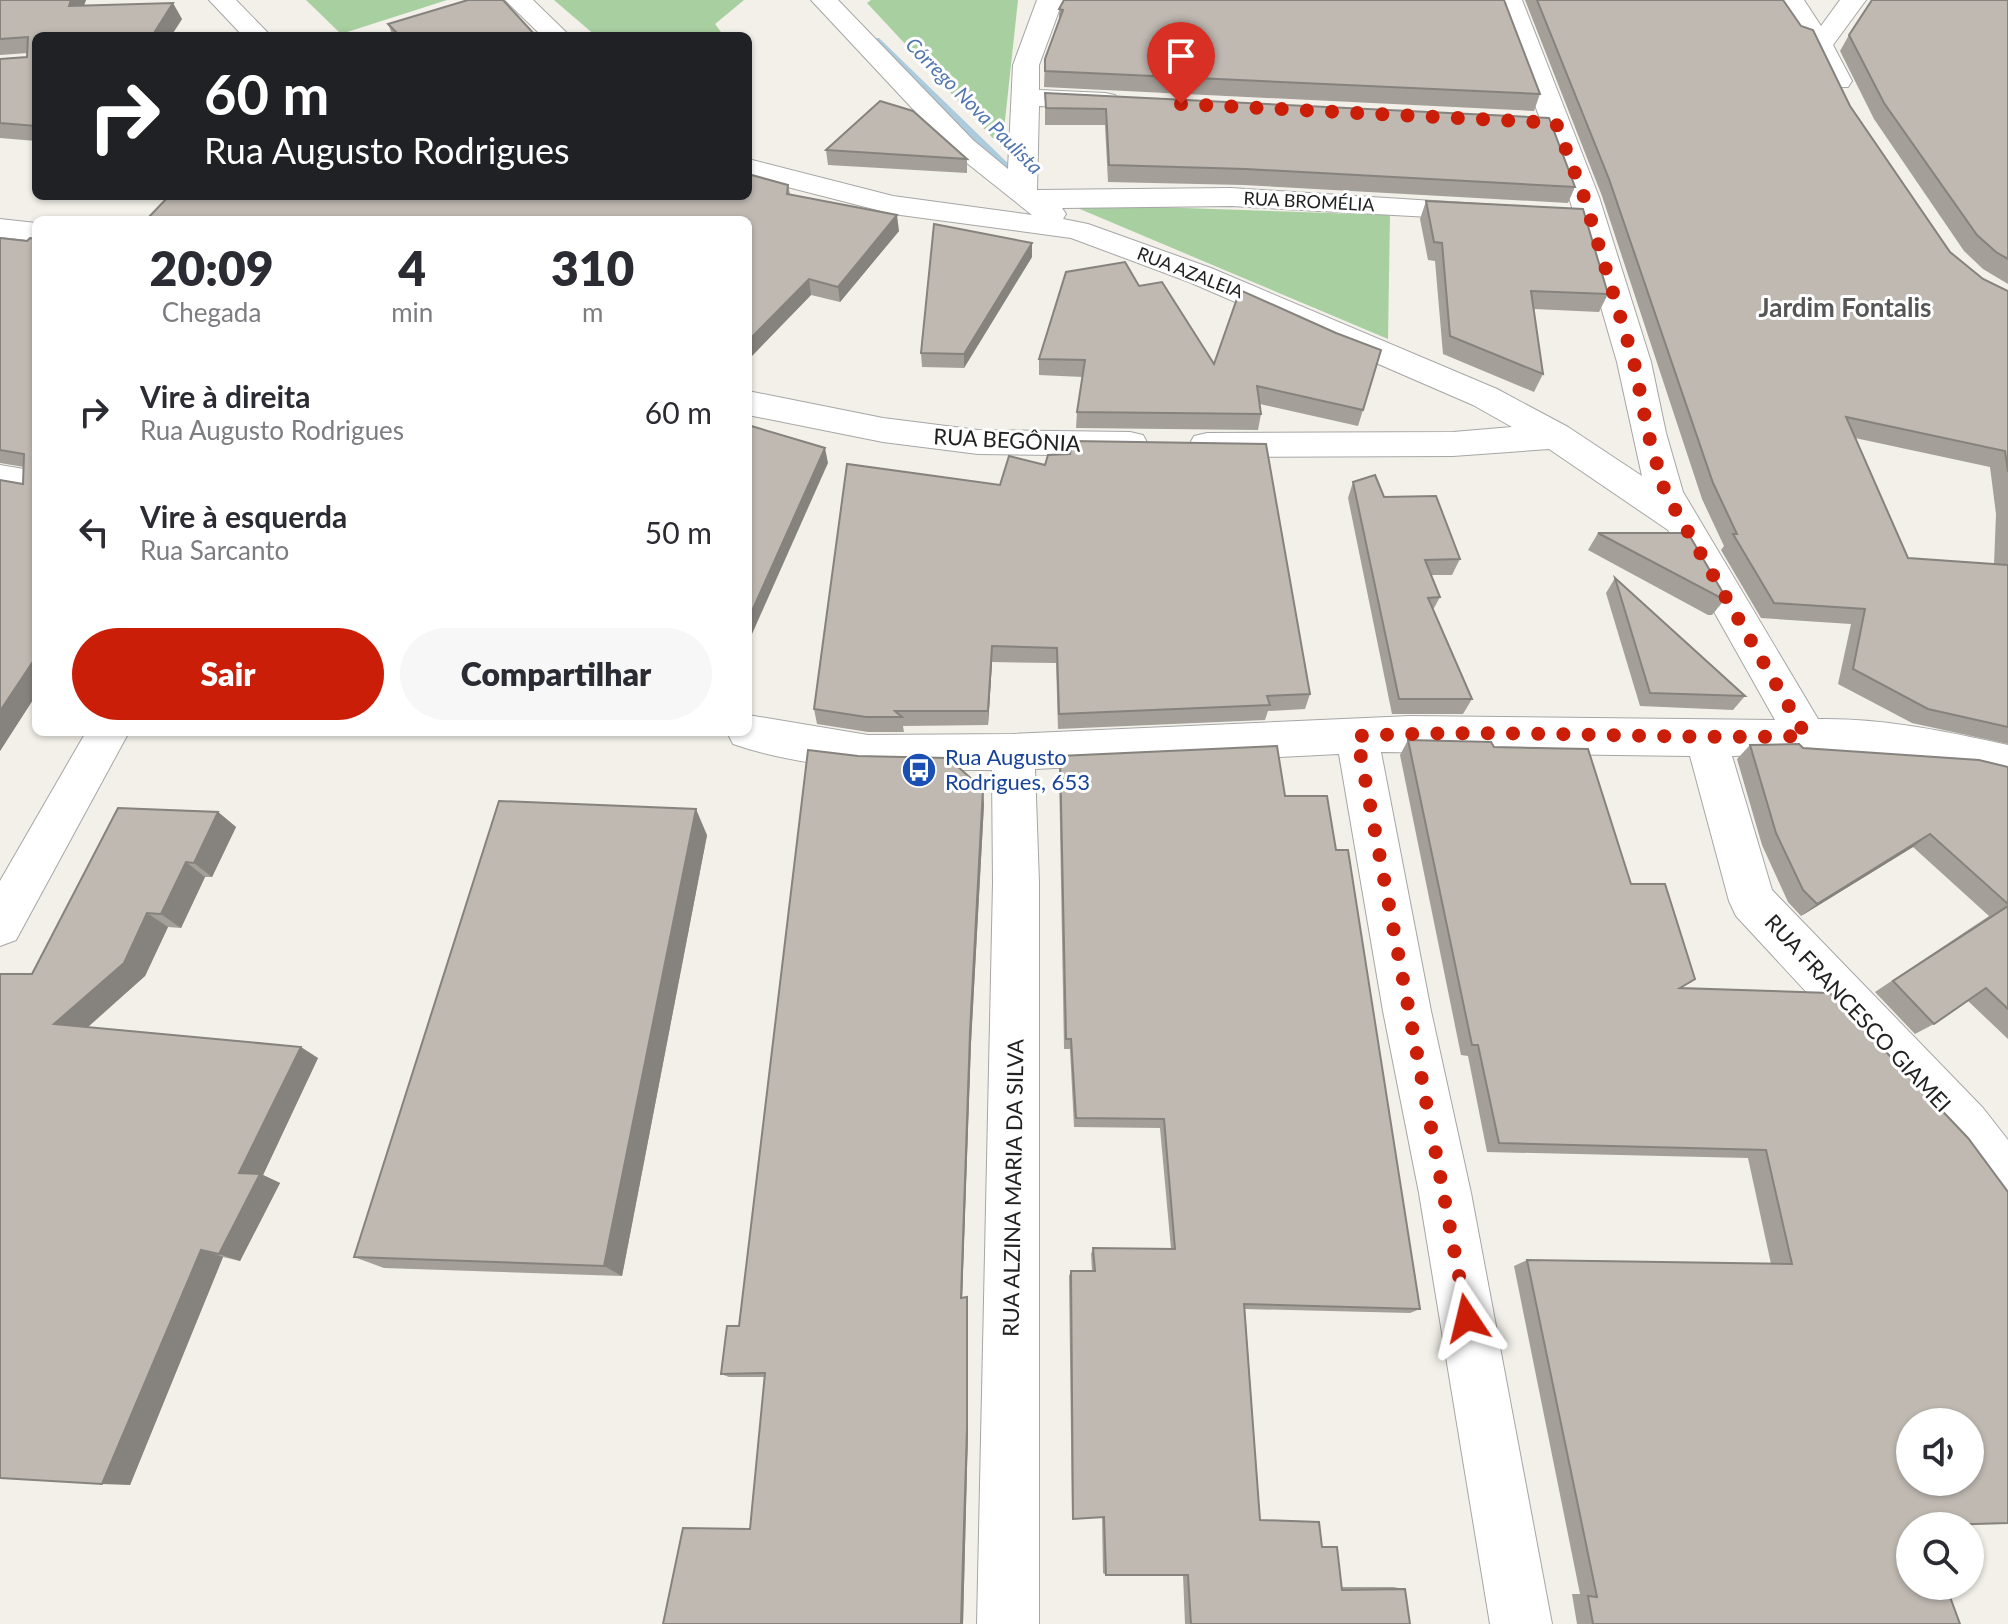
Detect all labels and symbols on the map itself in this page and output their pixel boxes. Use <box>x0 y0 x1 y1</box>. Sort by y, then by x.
pin <box>1147 22 1215 104</box>
water label: Córrego Nova Paulista <box>901 32 1048 179</box>
street label: RUA BROMÉLIA <box>1243 187 1376 215</box>
street label: RUA AZALEIA <box>1134 242 1247 303</box>
district label: Jardim Fontalis <box>1758 291 1932 323</box>
street label: RUA BEGÔNIA <box>933 422 1081 457</box>
place label: Rua Augusto Rodrigues, 653 <box>945 743 1090 795</box>
bus stop icon: Rua Augusto Rodrigues, 653 <box>900 751 938 789</box>
street label: RUA FRANCESCO GIAMEI <box>1760 908 1957 1117</box>
street label: RUA ALZINA MARIA DA SILVA <box>996 1039 1029 1337</box>
position arrow <box>1425 1276 1509 1360</box>

